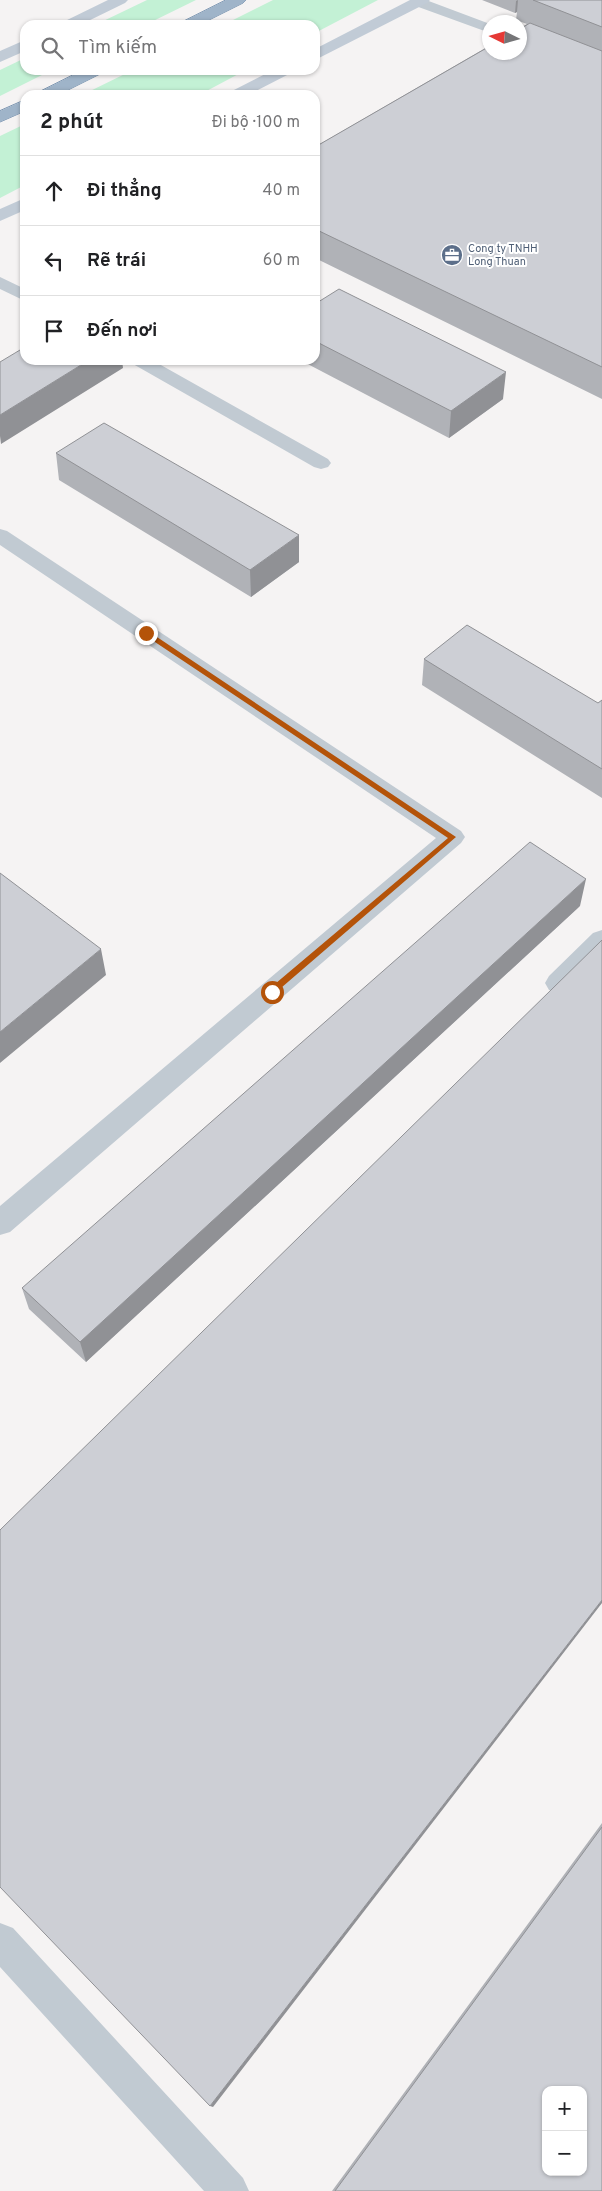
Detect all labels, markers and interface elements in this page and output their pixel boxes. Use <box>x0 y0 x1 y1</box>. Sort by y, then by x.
north arrow <box>482 15 527 60</box>
search box <box>20 20 320 75</box>
icon: search <box>38 34 66 62</box>
text: Tìm kiếm <box>78 36 157 60</box>
text: 2 phút <box>40 109 103 136</box>
text: Đi bộ · 100 m <box>212 113 300 133</box>
icon: ahead <box>40 177 68 205</box>
text: Đi thẳng <box>87 179 162 203</box>
text: 40 m <box>262 181 300 201</box>
place label: Cong ty TNHH Long Thuan <box>468 242 538 269</box>
office icon: Cong ty TNHH Long Thuan <box>440 243 464 267</box>
icon: left <box>40 247 68 275</box>
text: Rẽ trái <box>87 249 146 273</box>
text: 60 m <box>263 251 300 271</box>
icon: arrive <box>40 317 68 345</box>
text: Đến nơi <box>87 319 157 343</box>
route end <box>135 622 158 645</box>
route start <box>261 981 284 1004</box>
map controls <box>542 2086 587 2176</box>
button: + <box>542 2086 587 2131</box>
button: − <box>542 2131 587 2176</box>

